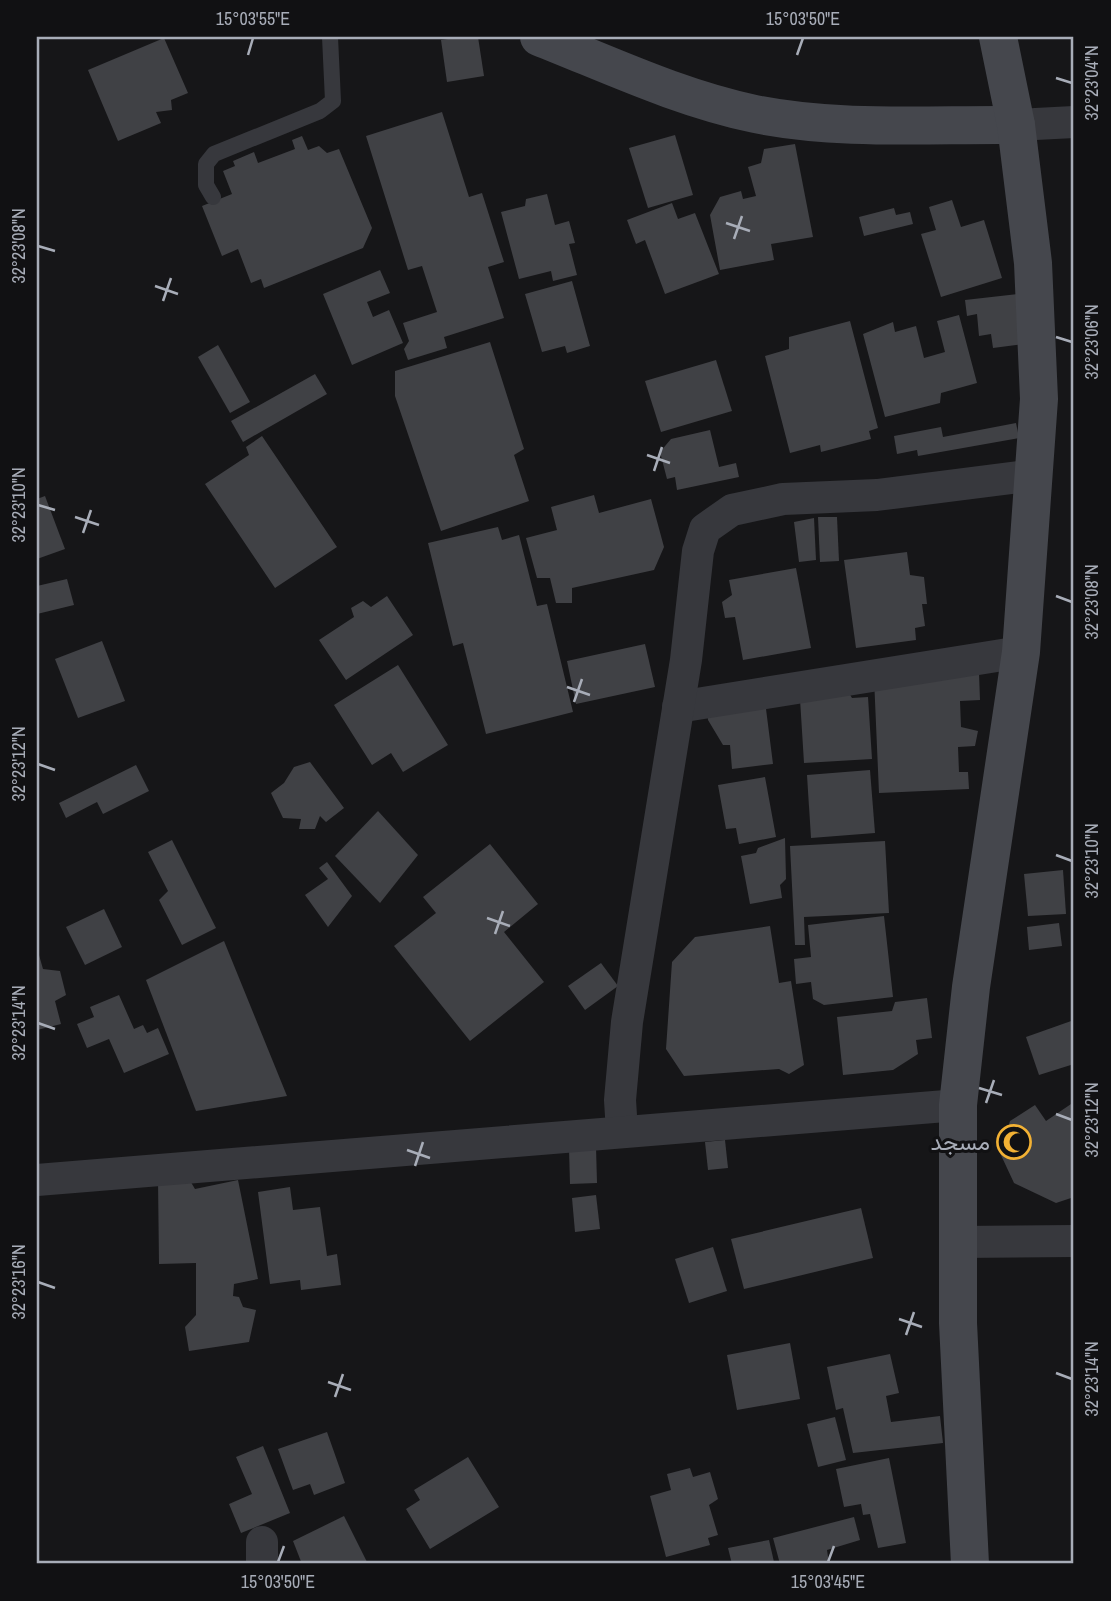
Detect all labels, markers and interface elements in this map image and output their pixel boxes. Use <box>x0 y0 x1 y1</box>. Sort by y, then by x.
text: 15°03'55"E <box>216 6 290 31</box>
text: 15°03'50"E <box>766 6 840 31</box>
text: 32°23'04"N <box>1079 45 1104 121</box>
text: 32°23'08"N <box>6 208 31 284</box>
text: 32°23'06"N <box>1079 304 1104 380</box>
text: 32°23'10"N <box>6 467 31 543</box>
text: 32°23'08"N <box>1079 564 1104 640</box>
text: 32°23'12"N <box>6 726 31 802</box>
text: 32°23'10"N <box>1079 823 1104 899</box>
text: 32°23'14"N <box>6 985 31 1061</box>
text: 32°23'12"N <box>1079 1082 1104 1158</box>
mosque icon: مسجد <box>995 1123 1033 1161</box>
place label: مسجد <box>930 1126 990 1157</box>
text: 32°23'16"N <box>6 1244 31 1320</box>
text: 32°23'14"N <box>1079 1341 1104 1417</box>
text: 15°03'50"E <box>241 1569 315 1594</box>
text: 15°03'45"E <box>791 1569 865 1594</box>

